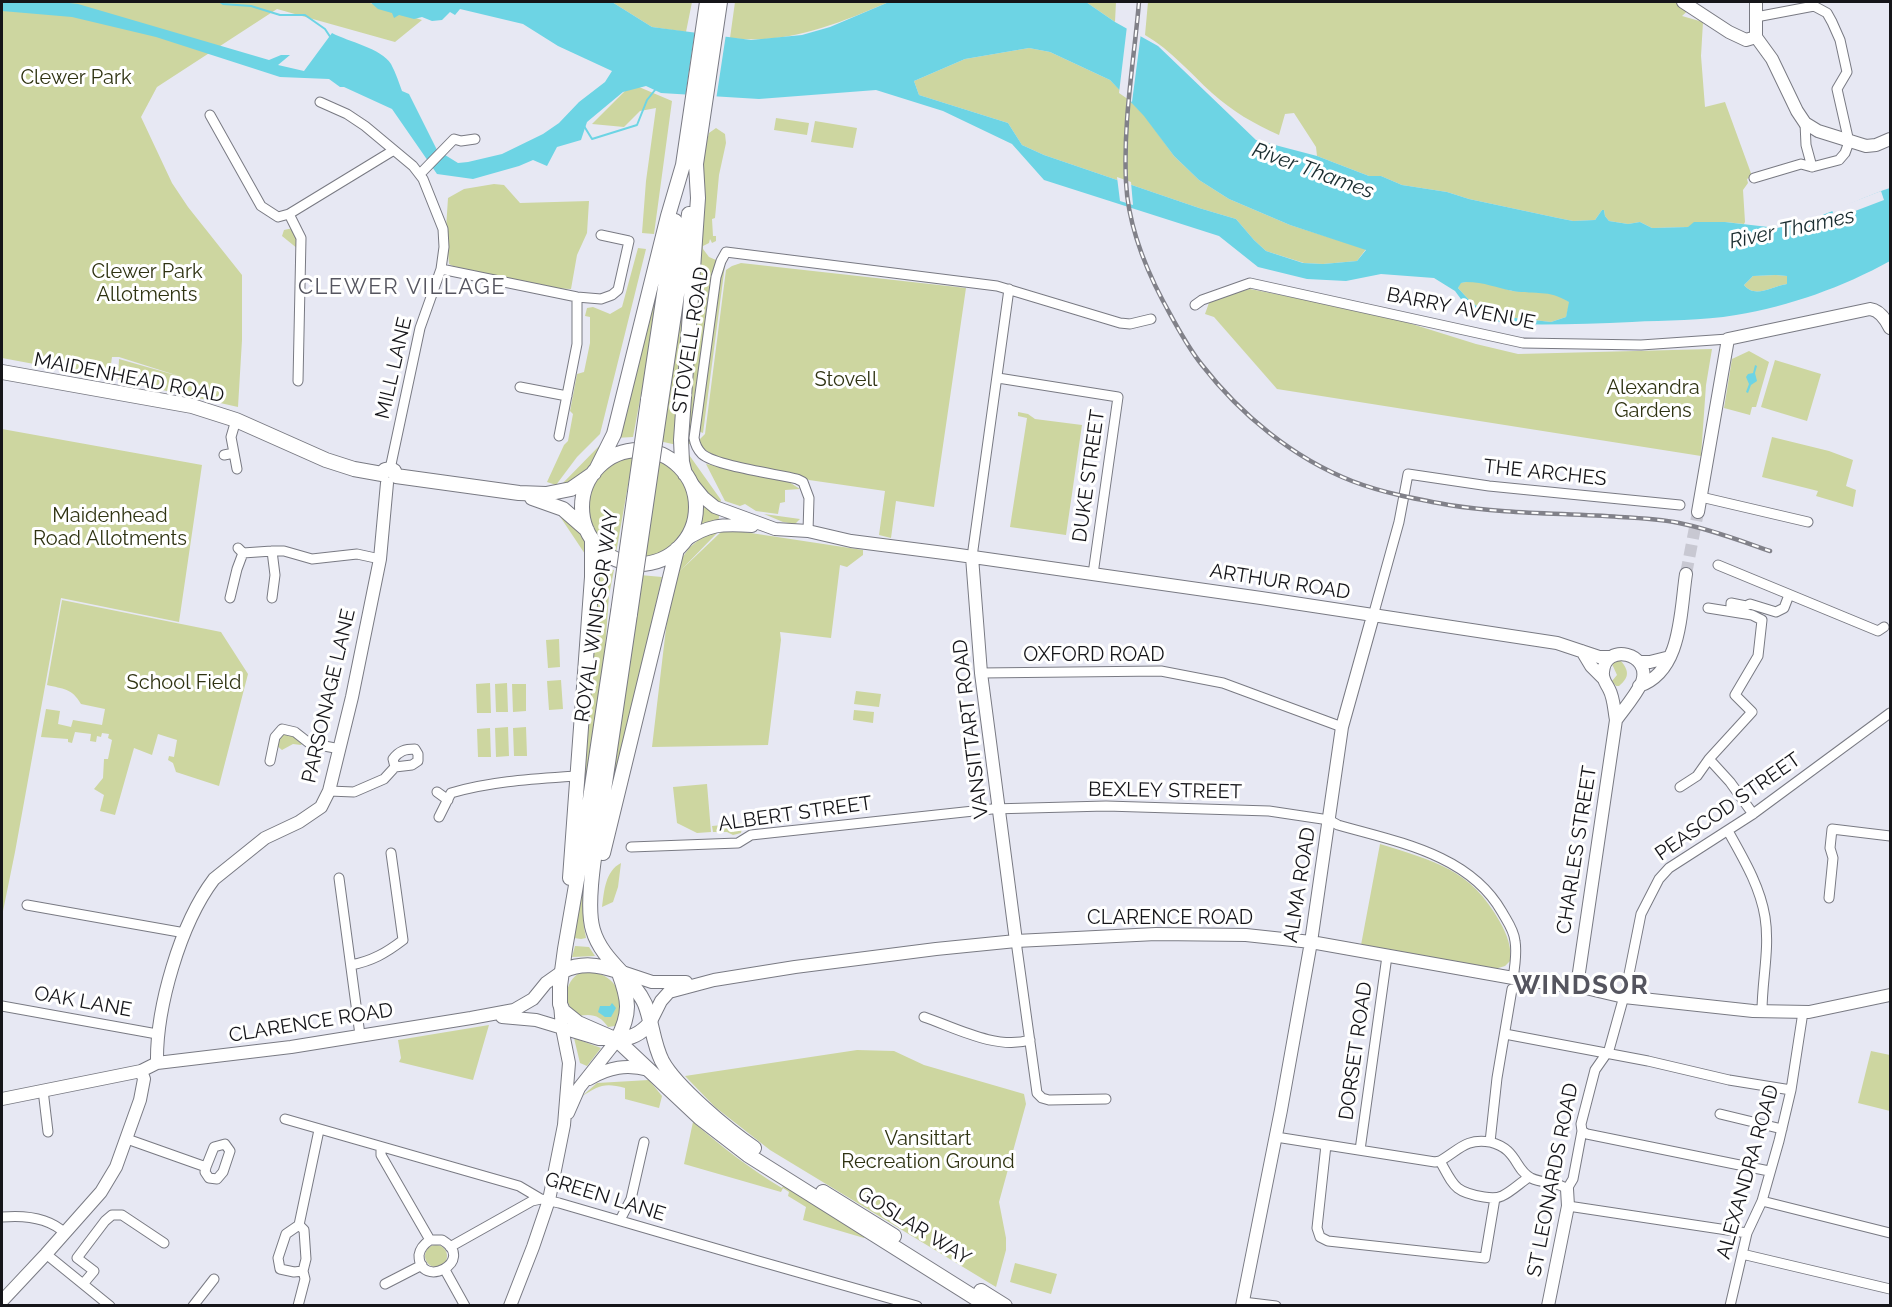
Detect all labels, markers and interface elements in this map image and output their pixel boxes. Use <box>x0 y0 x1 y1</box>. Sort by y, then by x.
park label: Clewer Park <box>20 66 132 90</box>
water label: River Thames <box>1249 137 1377 205</box>
water label: River Thames <box>1727 203 1857 255</box>
park label: Clewer Park Allotments <box>91 260 203 307</box>
street label: STOVELL ROAD <box>668 265 714 415</box>
district label: CLEWER VILLAGE <box>298 274 506 300</box>
street label: BARRY AVENUE <box>1385 283 1537 335</box>
street label: MILL LANE <box>371 315 417 421</box>
street label: MAIDENHEAD ROAD <box>32 348 226 408</box>
park label: Stovell <box>815 368 877 392</box>
park label: Alexandra Gardens <box>1606 376 1700 423</box>
street label: DUKE STREET <box>1068 408 1110 544</box>
street label: THE ARCHES <box>1482 455 1608 491</box>
park label: Maidenhead Road Allotments <box>33 504 187 551</box>
street label: ROYAL WINDSOR WAY <box>570 508 624 724</box>
street label: ARTHUR ROAD <box>1208 559 1352 605</box>
street label: PARSONAGE LANE <box>297 607 361 785</box>
street label: VANSITTART ROAD <box>948 638 994 820</box>
street label: OXFORD ROAD <box>1023 643 1165 667</box>
park label: School Field <box>127 671 241 695</box>
street label: PEASCOD STREET <box>1651 748 1805 866</box>
street label: CHARLES STREET <box>1552 764 1602 936</box>
street label: BEXLEY STREET <box>1088 778 1242 804</box>
street label: ALBERT STREET <box>717 791 873 837</box>
street label: ALMA ROAD <box>1279 825 1321 945</box>
street label: CLARENCE ROAD <box>1087 906 1253 930</box>
district label: WINDSOR <box>1513 970 1649 1002</box>
street label: DORSET ROAD <box>1334 980 1378 1122</box>
street label: OAK LANE <box>32 982 134 1022</box>
street label: CLARENCE ROAD <box>227 998 395 1048</box>
street label: ST LEONARDS ROAD <box>1522 1081 1584 1279</box>
street label: ALEXANDRA ROAD <box>1712 1082 1784 1262</box>
park label: Vansittart Recreation Ground <box>841 1127 1015 1174</box>
street label: GREEN LANE <box>542 1167 668 1227</box>
street label: GOSLAR WAY <box>853 1182 975 1270</box>

